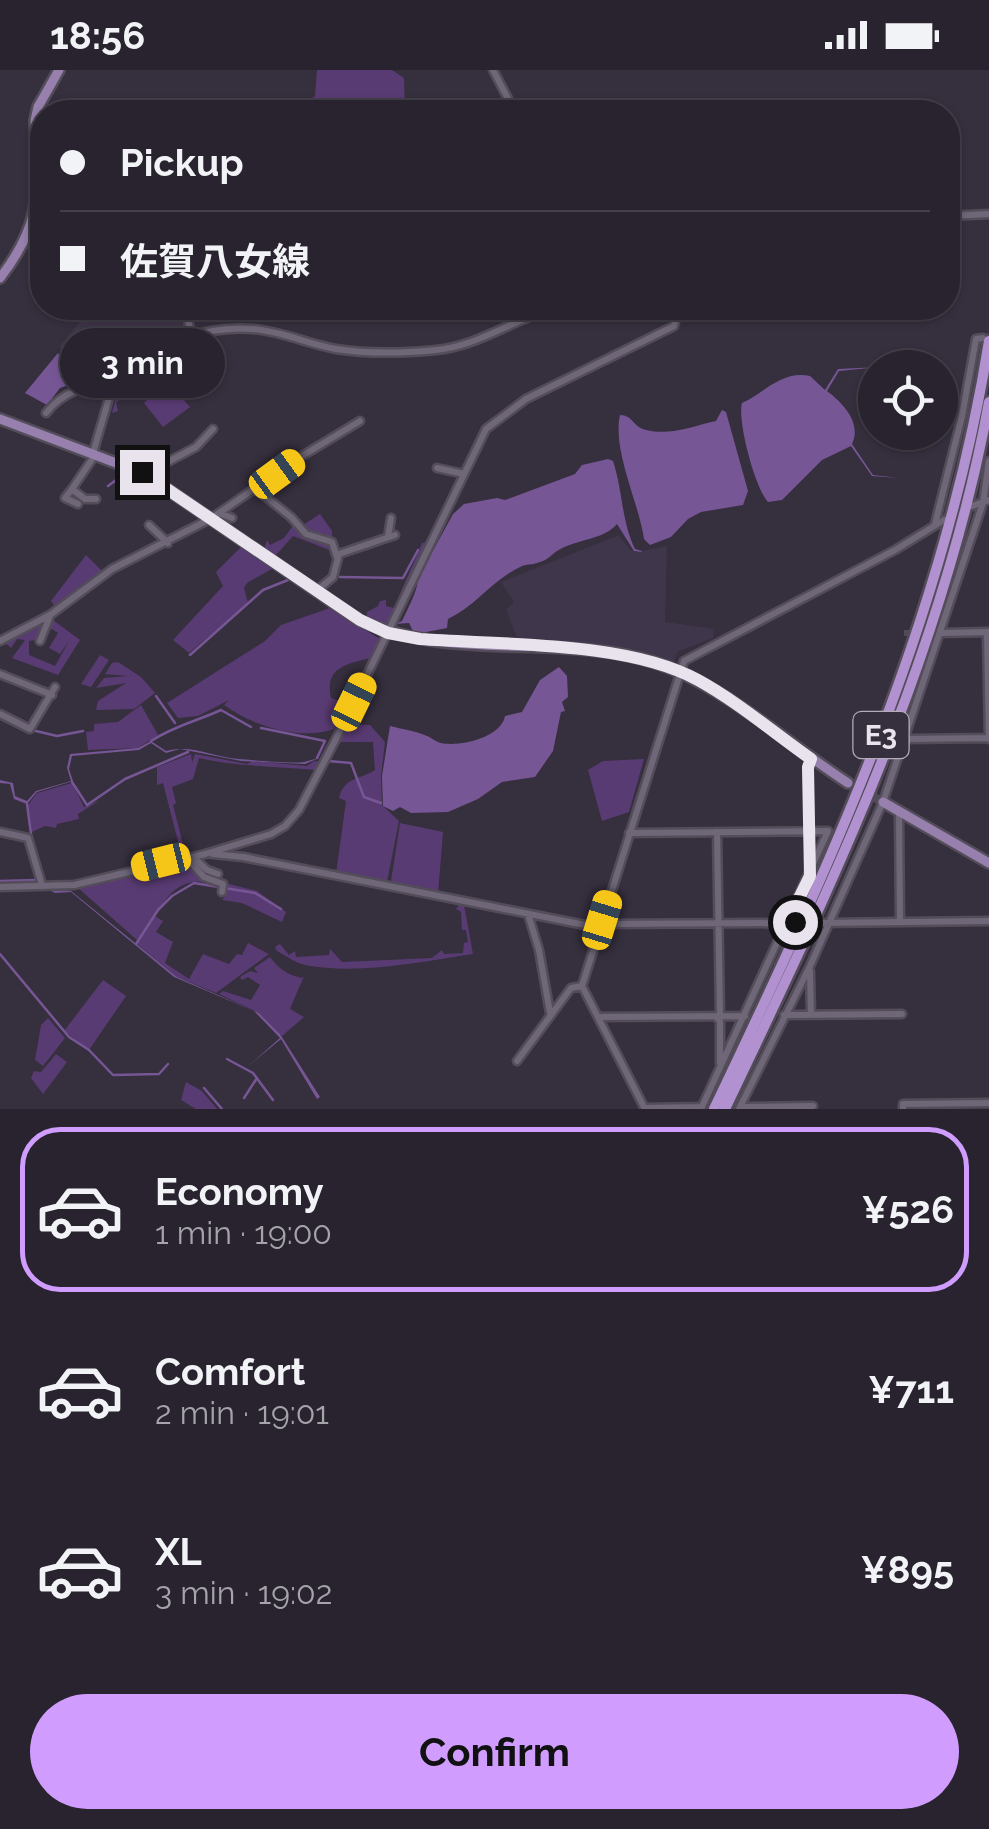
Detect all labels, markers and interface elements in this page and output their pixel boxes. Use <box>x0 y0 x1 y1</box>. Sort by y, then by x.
text: 18:56 <box>50 13 145 58</box>
text: Pickup <box>120 140 244 185</box>
text: 佐賀八女線 <box>120 239 310 284</box>
callout: 3 min <box>59 327 224 397</box>
text: 3 min <box>101 344 184 381</box>
map controls <box>858 350 958 450</box>
button: locate <box>858 350 958 450</box>
car <box>244 444 310 504</box>
route end <box>120 450 165 495</box>
car <box>327 668 381 736</box>
road number: E3 <box>854 712 908 758</box>
car <box>128 840 194 884</box>
car <box>579 887 625 953</box>
route start <box>773 900 818 945</box>
icon: car <box>35 1165 125 1255</box>
text: Economy <box>155 1169 324 1214</box>
text: ¥526 <box>861 1187 954 1232</box>
text: 1 min · 19:00 <box>155 1214 332 1251</box>
icon: car <box>35 1345 125 1435</box>
text: Comfort <box>155 1349 305 1394</box>
text: ¥711 <box>868 1367 954 1412</box>
text: 2 min · 19:01 <box>155 1394 329 1431</box>
icon: car <box>35 1525 125 1615</box>
text: XL <box>155 1529 202 1574</box>
text: ¥895 <box>861 1547 954 1592</box>
text: 3 min · 19:02 <box>155 1574 332 1611</box>
button: Confirm <box>30 1694 959 1809</box>

